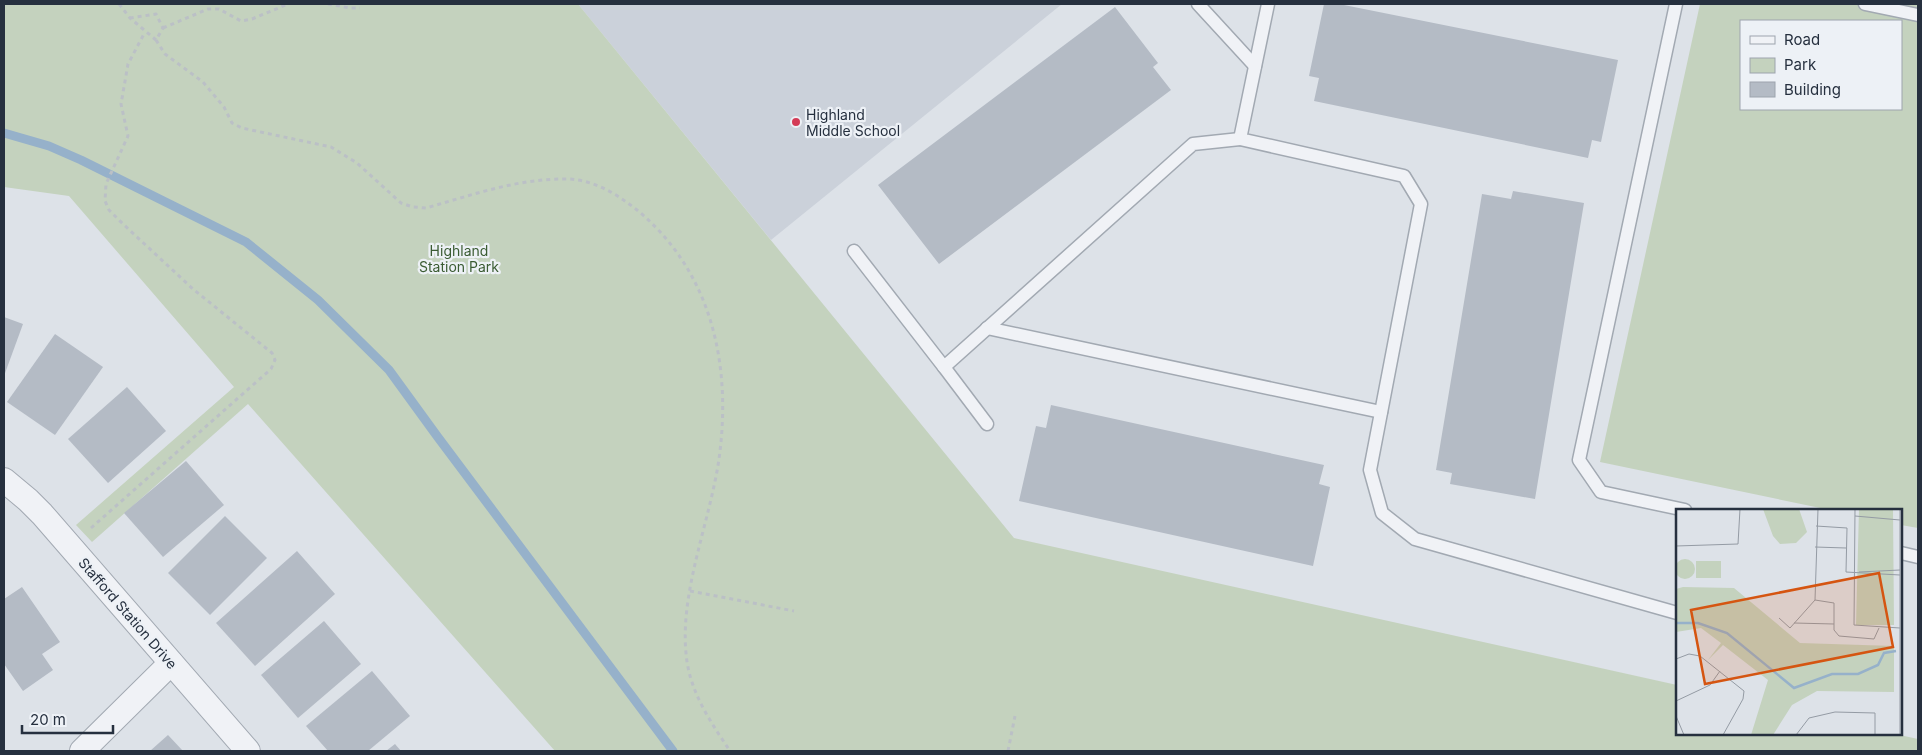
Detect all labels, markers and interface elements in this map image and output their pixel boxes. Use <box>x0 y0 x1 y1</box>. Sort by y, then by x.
legend <box>1740 20 1902 110</box>
text: Road <box>1784 30 1820 49</box>
text: Park <box>1784 55 1817 74</box>
text: Building <box>1784 80 1841 99</box>
place label: Highland Middle School <box>806 106 900 139</box>
marker: Highland Middle School <box>790 116 802 128</box>
park label: Highland Station Park <box>419 242 499 275</box>
inset map <box>1676 509 1902 735</box>
street label: Stafford Station Drive <box>75 554 181 672</box>
scale bar <box>22 702 114 734</box>
text: 20 m <box>30 710 66 729</box>

